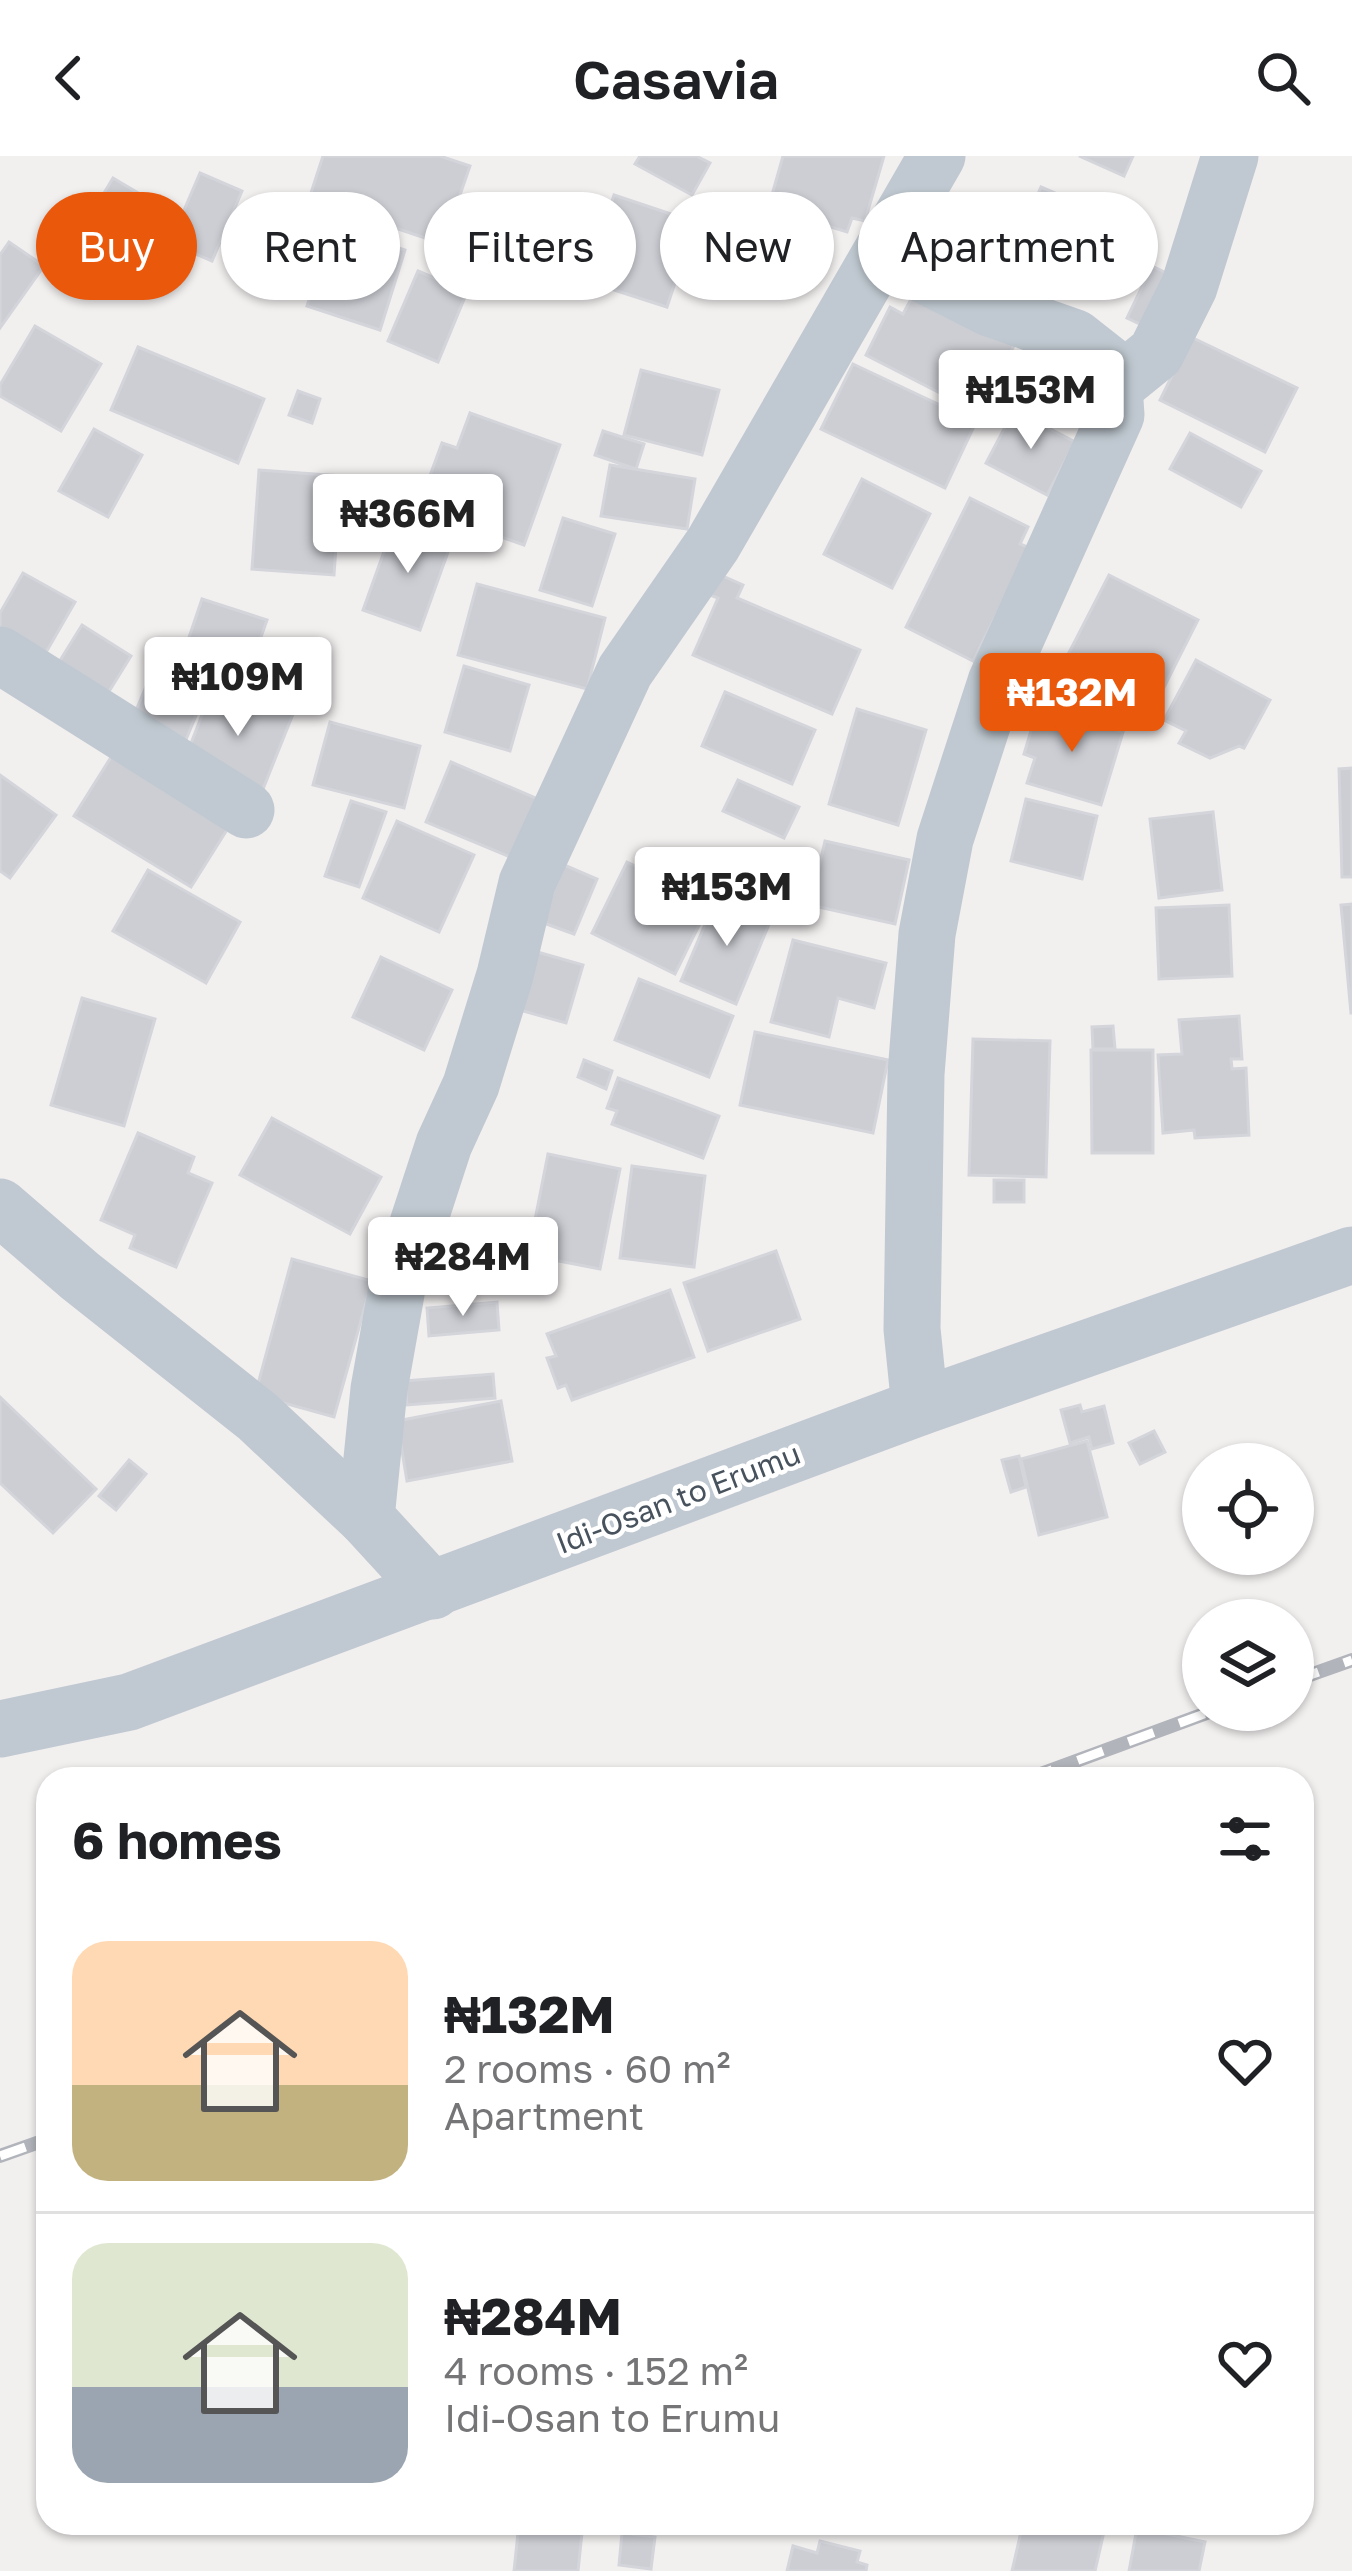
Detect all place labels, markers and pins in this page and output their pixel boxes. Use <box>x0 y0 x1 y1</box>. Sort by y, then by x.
pin: ₦153M <box>947 350 1115 452</box>
pin: ₦366M <box>324 474 492 576</box>
pin: ₦109M <box>154 637 322 739</box>
pin: ₦132M <box>988 653 1156 755</box>
pin: ₦153M <box>643 847 811 949</box>
pin: ₦284M <box>379 1217 547 1319</box>

